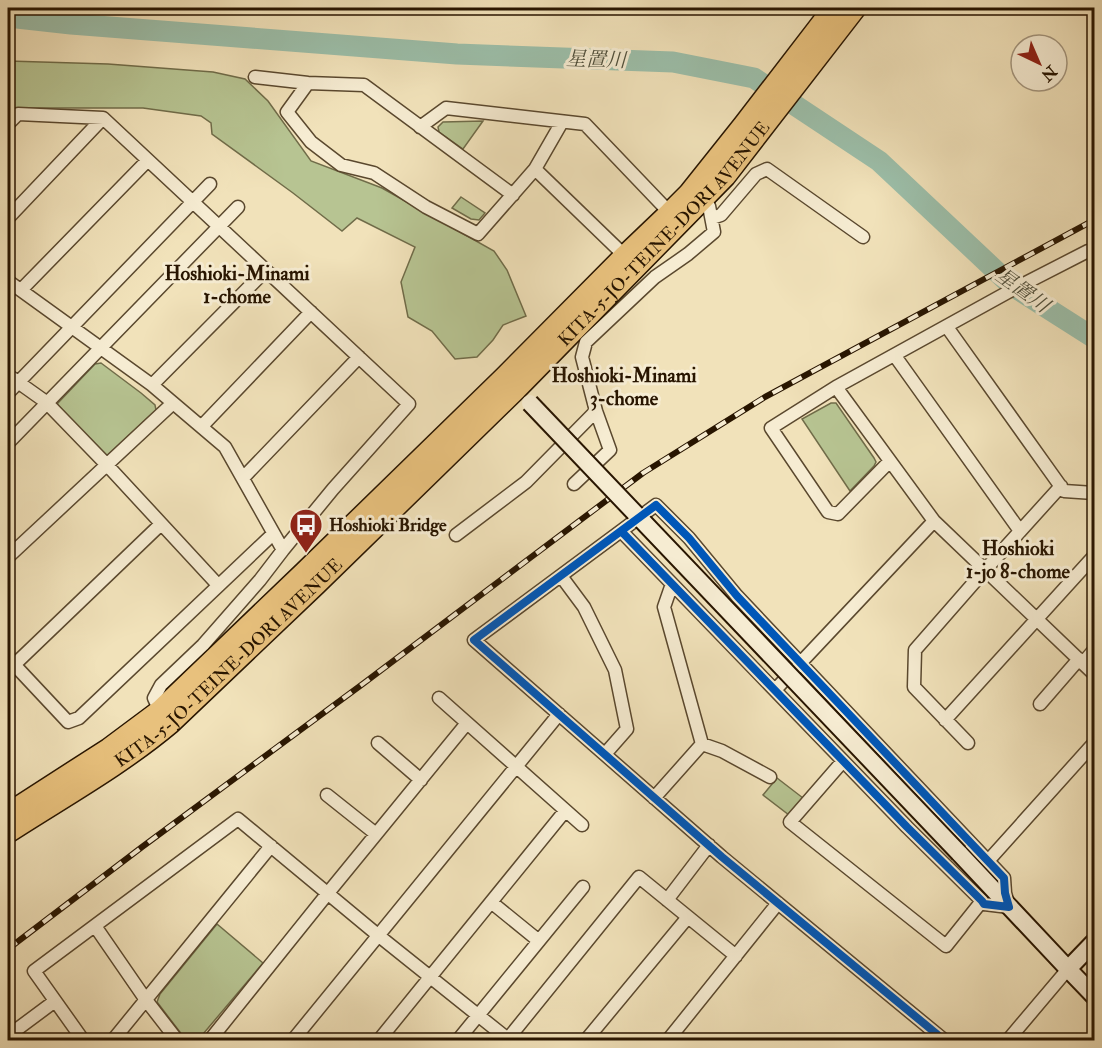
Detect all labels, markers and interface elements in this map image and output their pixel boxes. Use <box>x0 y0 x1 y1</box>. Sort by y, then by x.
north arrow <box>1009 33 1069 93</box>
water label: 星置川 <box>566 46 628 73</box>
text: N <box>1036 60 1062 86</box>
street label: KITA-5-JO-TEINE-DORI AVENUE <box>553 117 775 351</box>
district label: Hoshioki-Minami 1-chome <box>164 261 310 309</box>
water label: 星置川 <box>991 263 1056 319</box>
district label: Hoshioki-Minami 3-chome <box>551 363 697 411</box>
bus stop icon: Hoshioki Bridge <box>288 507 324 554</box>
place label: Hoshioki Bridge <box>329 514 447 537</box>
district label: Hoshioki 1-jo 8-chome <box>966 536 1071 584</box>
street label: KITA-5-JO-TEINE-DORI AVENUE <box>110 554 347 773</box>

